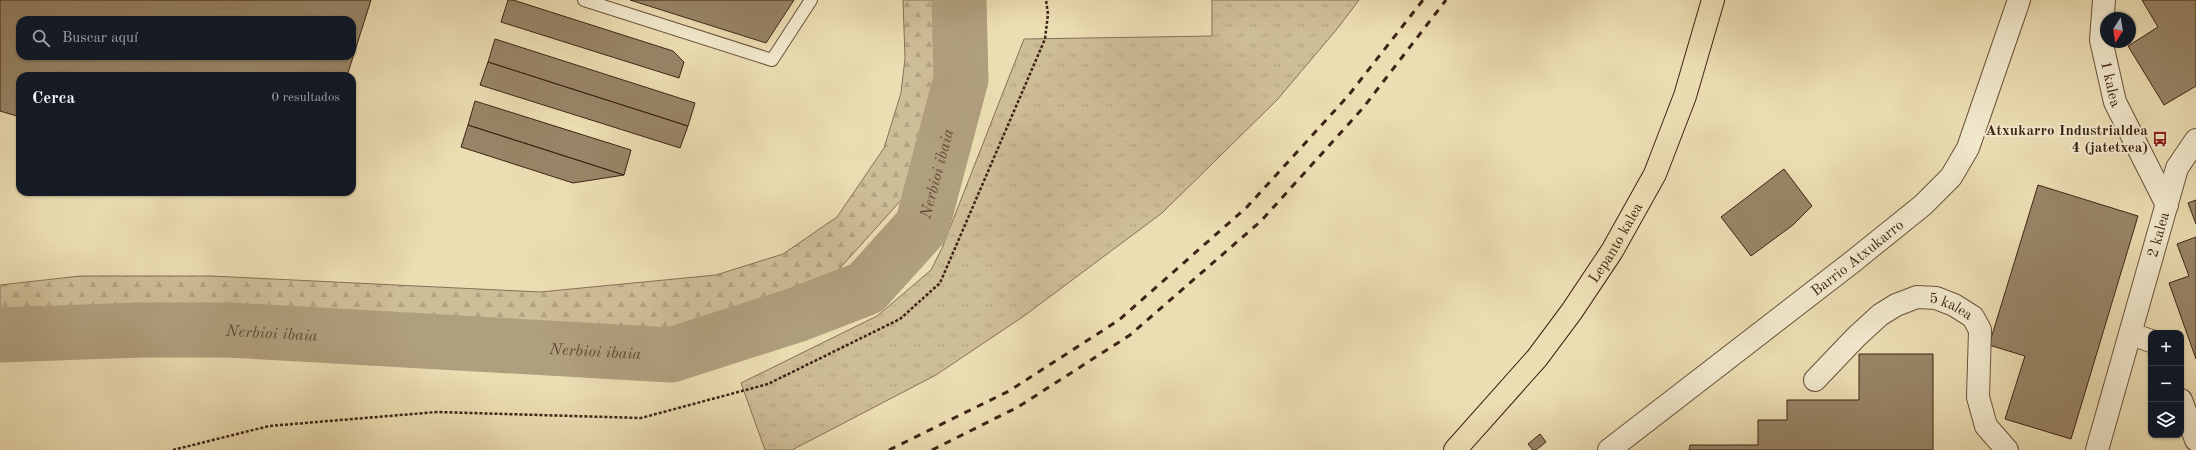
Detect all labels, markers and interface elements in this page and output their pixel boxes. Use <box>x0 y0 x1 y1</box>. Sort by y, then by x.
north arrow <box>2100 12 2136 48</box>
search box <box>16 16 356 60</box>
icon: search <box>30 27 52 49</box>
text: Buscar aquí <box>62 31 138 46</box>
street label: 1 kalea <box>2097 60 2123 111</box>
text: Cerca <box>32 90 75 107</box>
text: 0 resultados <box>272 91 340 104</box>
place label: Atxukarro Industrialdea 4 (jatetxea) <box>1985 124 2148 156</box>
water label: Nerbioi ibaia <box>918 127 958 221</box>
bus stop icon: Atxukarro Industrialdea 4 (jatetxea) <box>2151 130 2169 148</box>
street label: Lepanto kalea <box>1587 200 1647 286</box>
street label: 2 kalea <box>2146 210 2173 259</box>
street label: Barrio Atxukarro <box>1809 218 1907 300</box>
street label: 5 kalea <box>1929 292 1975 324</box>
water label: Nerbioi ibaia <box>224 324 319 345</box>
map controls <box>2148 330 2184 438</box>
button: + <box>2148 330 2184 366</box>
water label: Nerbioi ibaia <box>548 342 642 363</box>
button: − <box>2148 366 2184 402</box>
button: layers <box>2148 402 2184 438</box>

